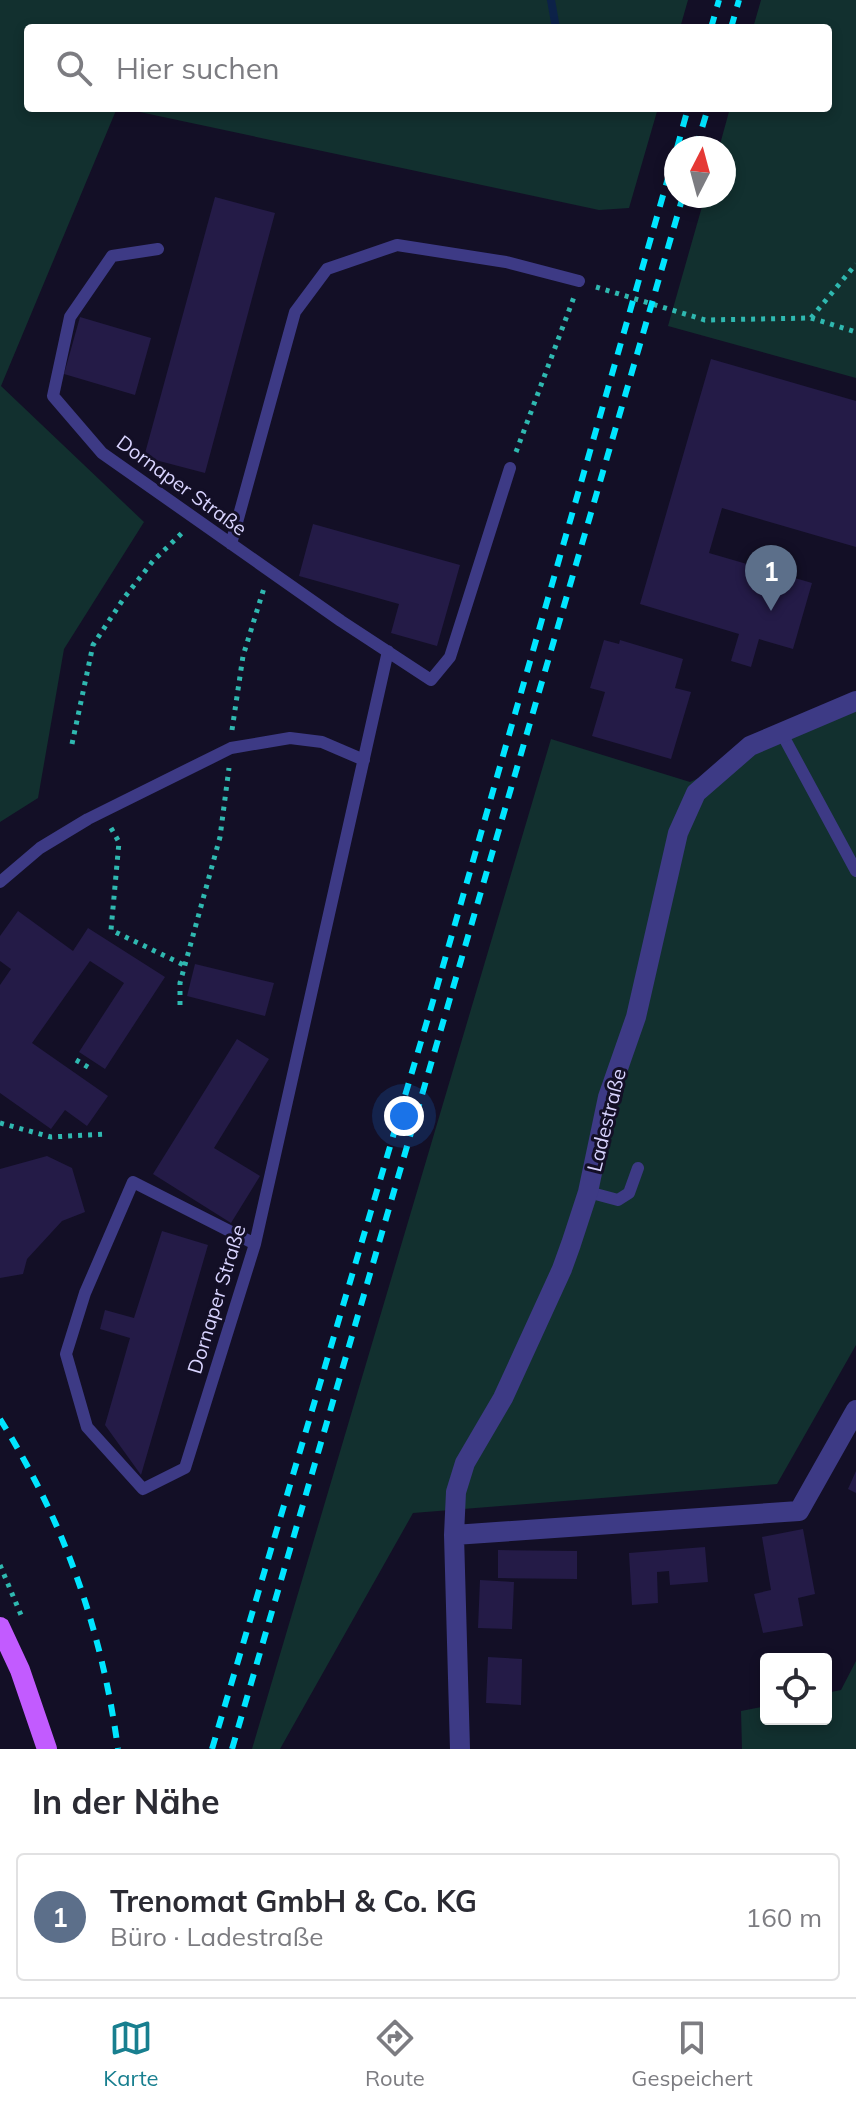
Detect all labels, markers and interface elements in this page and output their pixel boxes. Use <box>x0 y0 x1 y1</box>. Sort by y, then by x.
search box <box>24 24 832 112</box>
icon: search <box>52 46 96 90</box>
text: Hier suchen <box>116 49 280 87</box>
north arrow <box>664 136 736 208</box>
street label: Dornaper Straße <box>112 429 252 541</box>
pin: 1 <box>745 545 797 611</box>
street label: Ladestraße <box>581 1066 631 1174</box>
your location <box>384 1096 424 1136</box>
street label: Dornaper Straße <box>181 1221 251 1377</box>
map controls <box>760 1653 832 1725</box>
button: locate <box>760 1653 832 1725</box>
text: In der Nähe <box>32 1780 220 1823</box>
text: Trenomat GmbH & Co. KG <box>110 1882 477 1920</box>
text: 1 <box>52 1901 68 1934</box>
text: 160 m <box>746 1901 822 1934</box>
text: Büro · Ladestraße <box>110 1920 323 1953</box>
tab: Karte <box>103 2016 159 2092</box>
tab: Route <box>365 2016 425 2092</box>
tab: Gespeichert <box>631 2016 753 2092</box>

